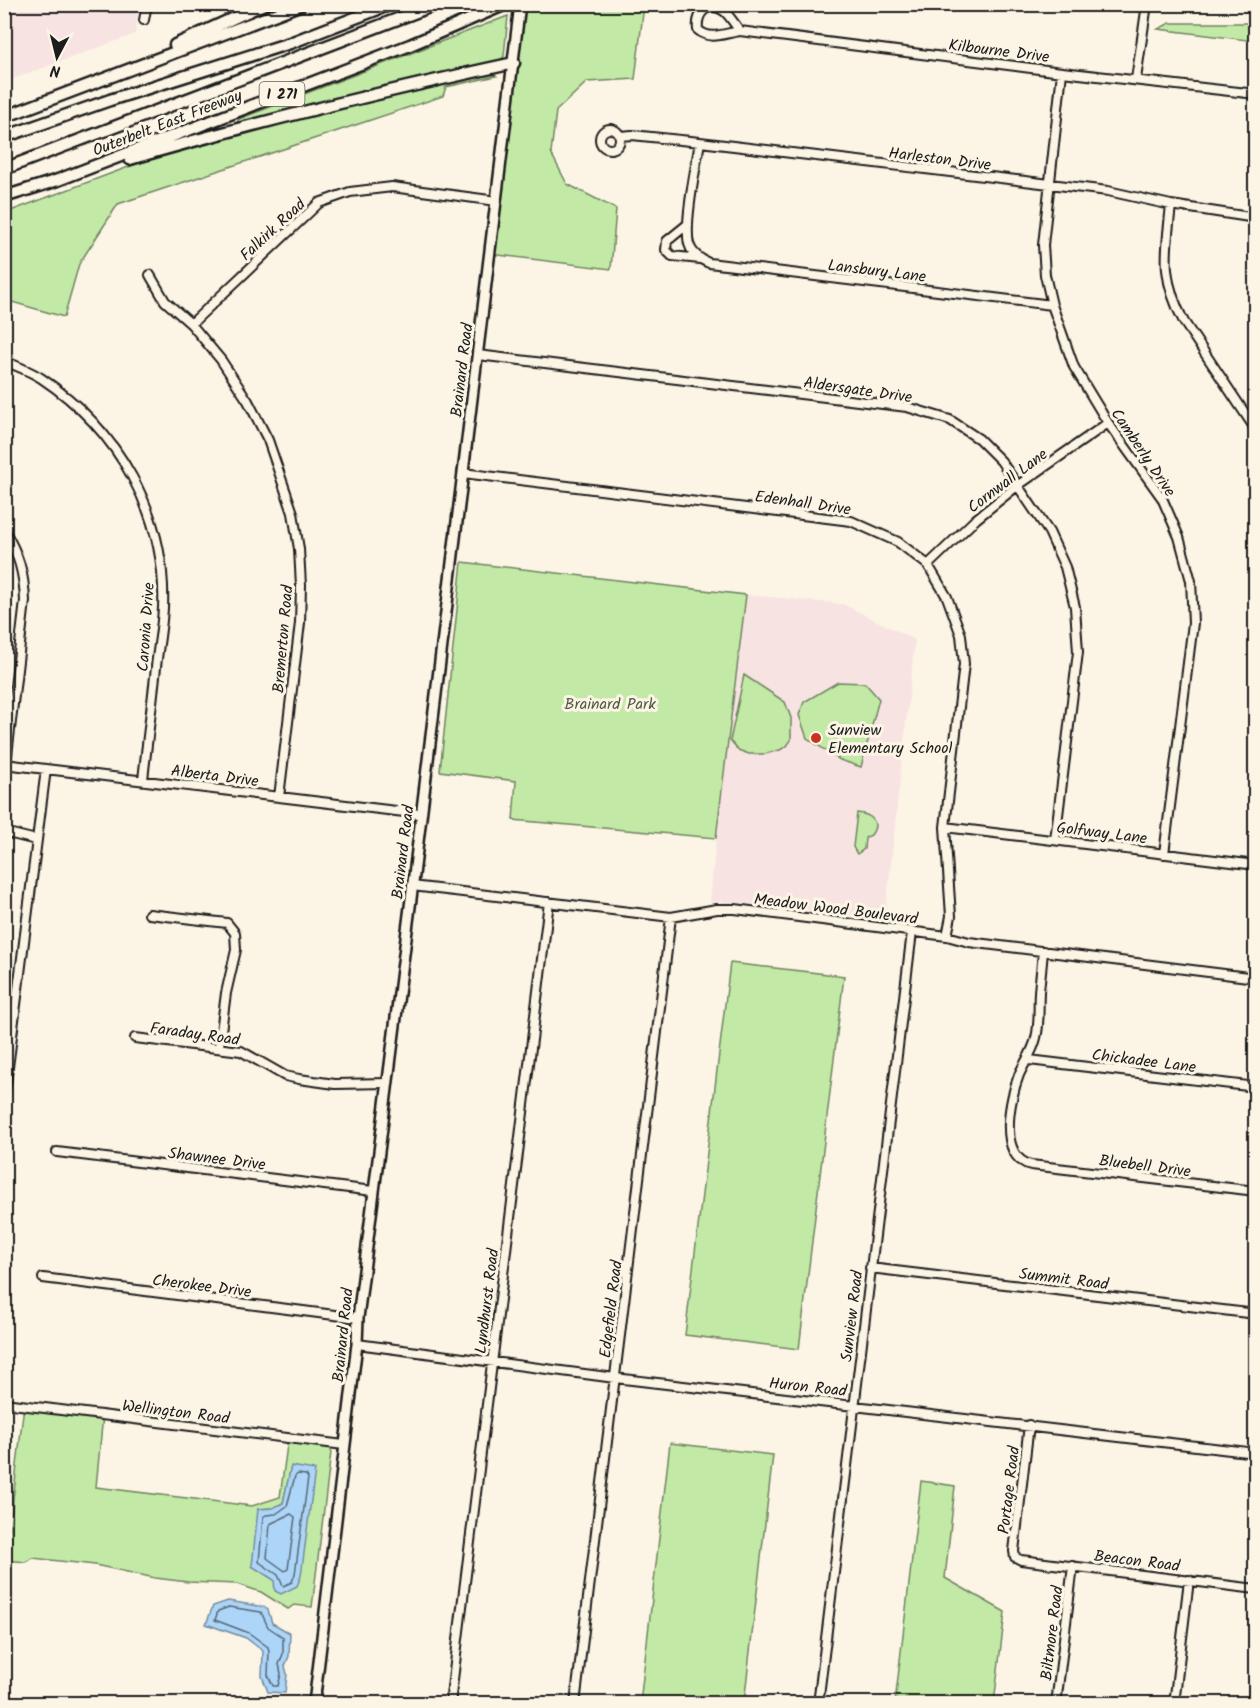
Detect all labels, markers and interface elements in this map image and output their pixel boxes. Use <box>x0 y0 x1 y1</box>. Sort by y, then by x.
north arrow <box>27 27 87 87</box>
street label: Kilbourne Drive <box>947 33 1051 70</box>
text: N <box>49 57 62 83</box>
road number: I 271 <box>260 82 304 106</box>
street label: Outerbelt East Freeway <box>89 83 246 163</box>
street label: Harleston Drive <box>887 141 993 178</box>
street label: Falkirk Road <box>234 192 312 267</box>
street label: Lansbury Lane <box>826 253 927 290</box>
street label: Brainard Road <box>444 321 481 419</box>
street label: Aldersgate Drive <box>802 371 914 410</box>
street label: Camberly Drive <box>1104 404 1182 502</box>
street label: Cornwall Lane <box>962 443 1053 520</box>
street label: Edenhall Drive <box>753 484 852 523</box>
street label: Caronia Drive <box>131 582 162 673</box>
street label: Bremerton Road <box>266 583 301 694</box>
park label: Brainard Park <box>564 692 656 717</box>
place label: Sunview Elementary School <box>828 718 953 761</box>
marker: Sunview Elementary School <box>809 731 823 745</box>
street label: Alberta Drive <box>170 759 260 794</box>
street label: Brainard Road <box>385 803 422 901</box>
street label: Golfway Lane <box>1055 816 1149 851</box>
street label: Meadow Wood Boulevard <box>752 887 920 932</box>
street label: Faraday Road <box>148 1016 242 1053</box>
street label: Chickadee Lane <box>1090 1043 1197 1080</box>
street label: Shawnee Drive <box>167 1141 267 1178</box>
street label: Bluebell Drive <box>1098 1148 1192 1185</box>
street label: Lyndhurst Road <box>469 1246 506 1355</box>
street label: Edgefield Road <box>593 1258 630 1359</box>
street label: Summit Road <box>1018 1262 1111 1298</box>
street label: Cherokee Drive <box>151 1268 253 1305</box>
street label: Sunview Road <box>834 1268 871 1363</box>
street label: Brainard Road <box>326 1286 361 1384</box>
street label: Huron Road <box>768 1371 849 1404</box>
street label: Wellington Road <box>121 1394 232 1432</box>
street label: Portage Road <box>992 1444 1027 1535</box>
street label: Beacon Road <box>1092 1544 1182 1579</box>
street label: Biltmore Road <box>1034 1583 1071 1682</box>

